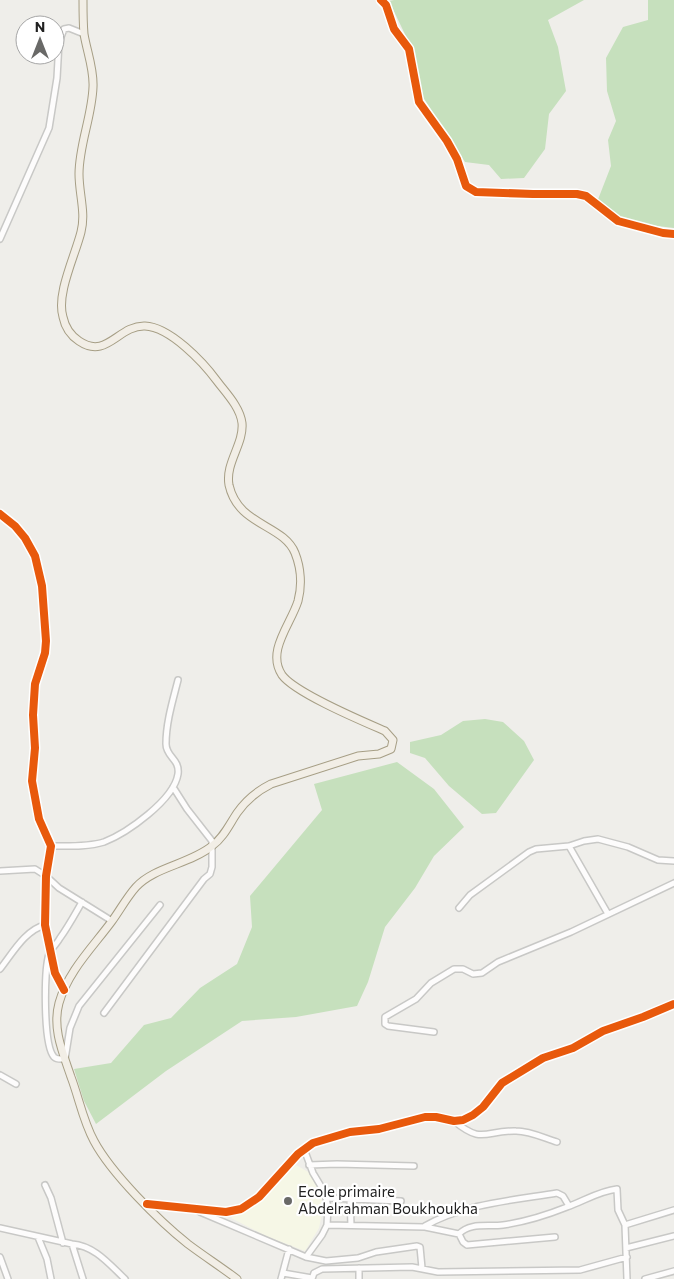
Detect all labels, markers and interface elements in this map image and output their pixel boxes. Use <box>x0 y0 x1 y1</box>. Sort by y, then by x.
north arrow <box>15 15 65 65</box>
text: N <box>35 18 45 35</box>
place label: Ecole primaire Abdelrahman Boukhoukha <box>298 1182 478 1217</box>
marker: Ecole primaire Abdelrahman Boukhoukha <box>282 1195 294 1207</box>

